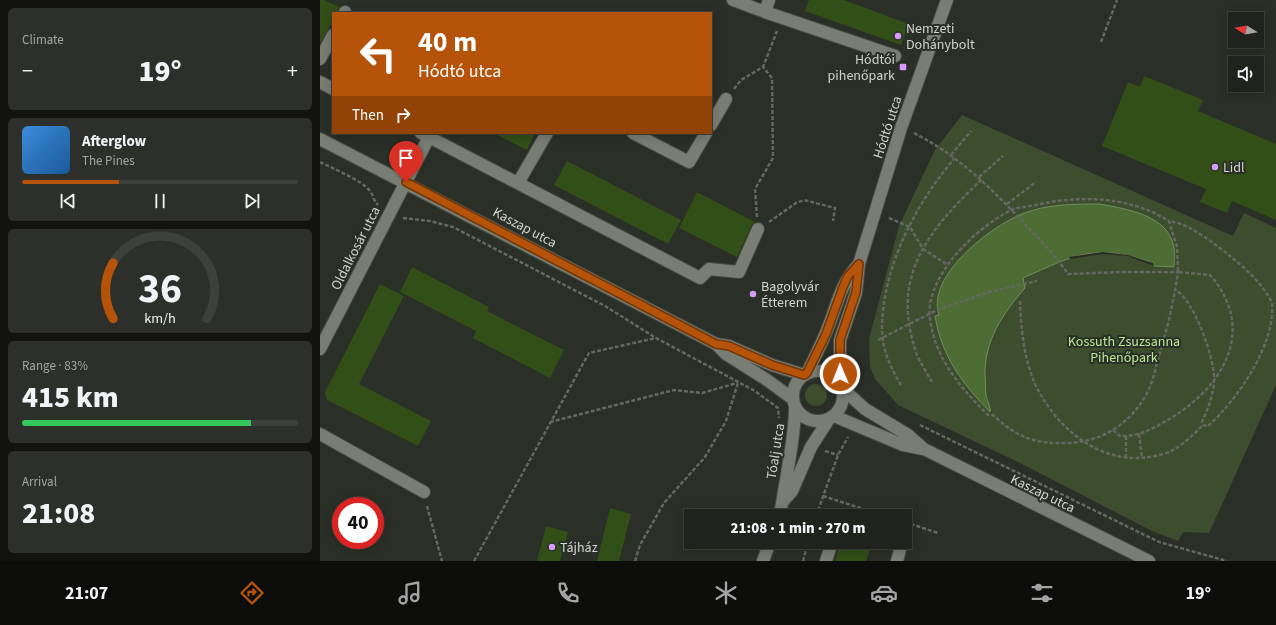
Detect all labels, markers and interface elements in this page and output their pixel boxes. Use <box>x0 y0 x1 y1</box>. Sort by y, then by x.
north arrow <box>1228 12 1264 48</box>
map controls <box>1228 12 1264 92</box>
place label: Nemzeti Dohánybolt <box>906 19 975 55</box>
text: 40 m <box>418 22 477 62</box>
icon: left <box>352 28 404 80</box>
text: Climate <box>22 31 64 49</box>
marker: Nemzeti Dohánybolt <box>893 31 903 41</box>
text: 19° <box>138 50 182 93</box>
place label: Hódtói pihenőpark <box>828 50 895 86</box>
text: − <box>22 55 33 87</box>
text: + <box>287 55 298 87</box>
button: sound <box>1228 56 1264 92</box>
text: Hódtó utca <box>418 59 501 84</box>
marker: Hódtói pihenőpark <box>898 62 908 72</box>
street label: Hódtó utca <box>868 93 907 161</box>
icon: right <box>392 104 414 126</box>
text: Then <box>352 105 384 126</box>
text: Afterglow <box>82 131 146 152</box>
pin <box>389 141 423 182</box>
icon: arrive <box>395 147 417 169</box>
text: The Pines <box>82 152 135 170</box>
place label: Lidl <box>1223 158 1245 178</box>
marker: Lidl <box>1210 162 1220 172</box>
icon: previous <box>57 190 79 212</box>
icon: pause <box>149 190 171 212</box>
icon: next <box>241 190 263 212</box>
street label: Oldalkosár utca <box>326 203 386 294</box>
street label: Kaszap utca <box>489 203 560 253</box>
text: 36 <box>138 258 182 318</box>
place label: Bagolyvár Étterem <box>761 277 819 313</box>
marker: Bagolyvár Étterem <box>748 289 758 299</box>
text: km/h <box>144 307 176 328</box>
park label: Kossuth Zsuzsanna Pihenőpark <box>1068 332 1180 368</box>
position arrow <box>819 353 861 395</box>
text: Range · 83% <box>22 357 88 375</box>
text: 415 km <box>22 376 119 419</box>
street label: Tóalj utca <box>762 422 790 481</box>
street label: Kaszap utca <box>1007 470 1078 518</box>
text: Arrival <box>22 473 57 491</box>
text: 21:08 <box>22 492 95 535</box>
speed limit sign: 40 <box>332 497 384 549</box>
text: 21:08 · 1 min · 270 m <box>731 518 865 539</box>
place label: Tájház <box>560 538 598 558</box>
marker: Tájház <box>547 542 557 552</box>
icon: directions <box>238 579 266 607</box>
icon: music <box>396 579 424 607</box>
icon: phone <box>554 579 582 607</box>
icon: climate <box>712 579 740 607</box>
icon: car <box>870 579 898 607</box>
icon: filters <box>1028 579 1056 607</box>
text: 21:07 <box>65 581 108 606</box>
text: 19° <box>1185 581 1211 606</box>

